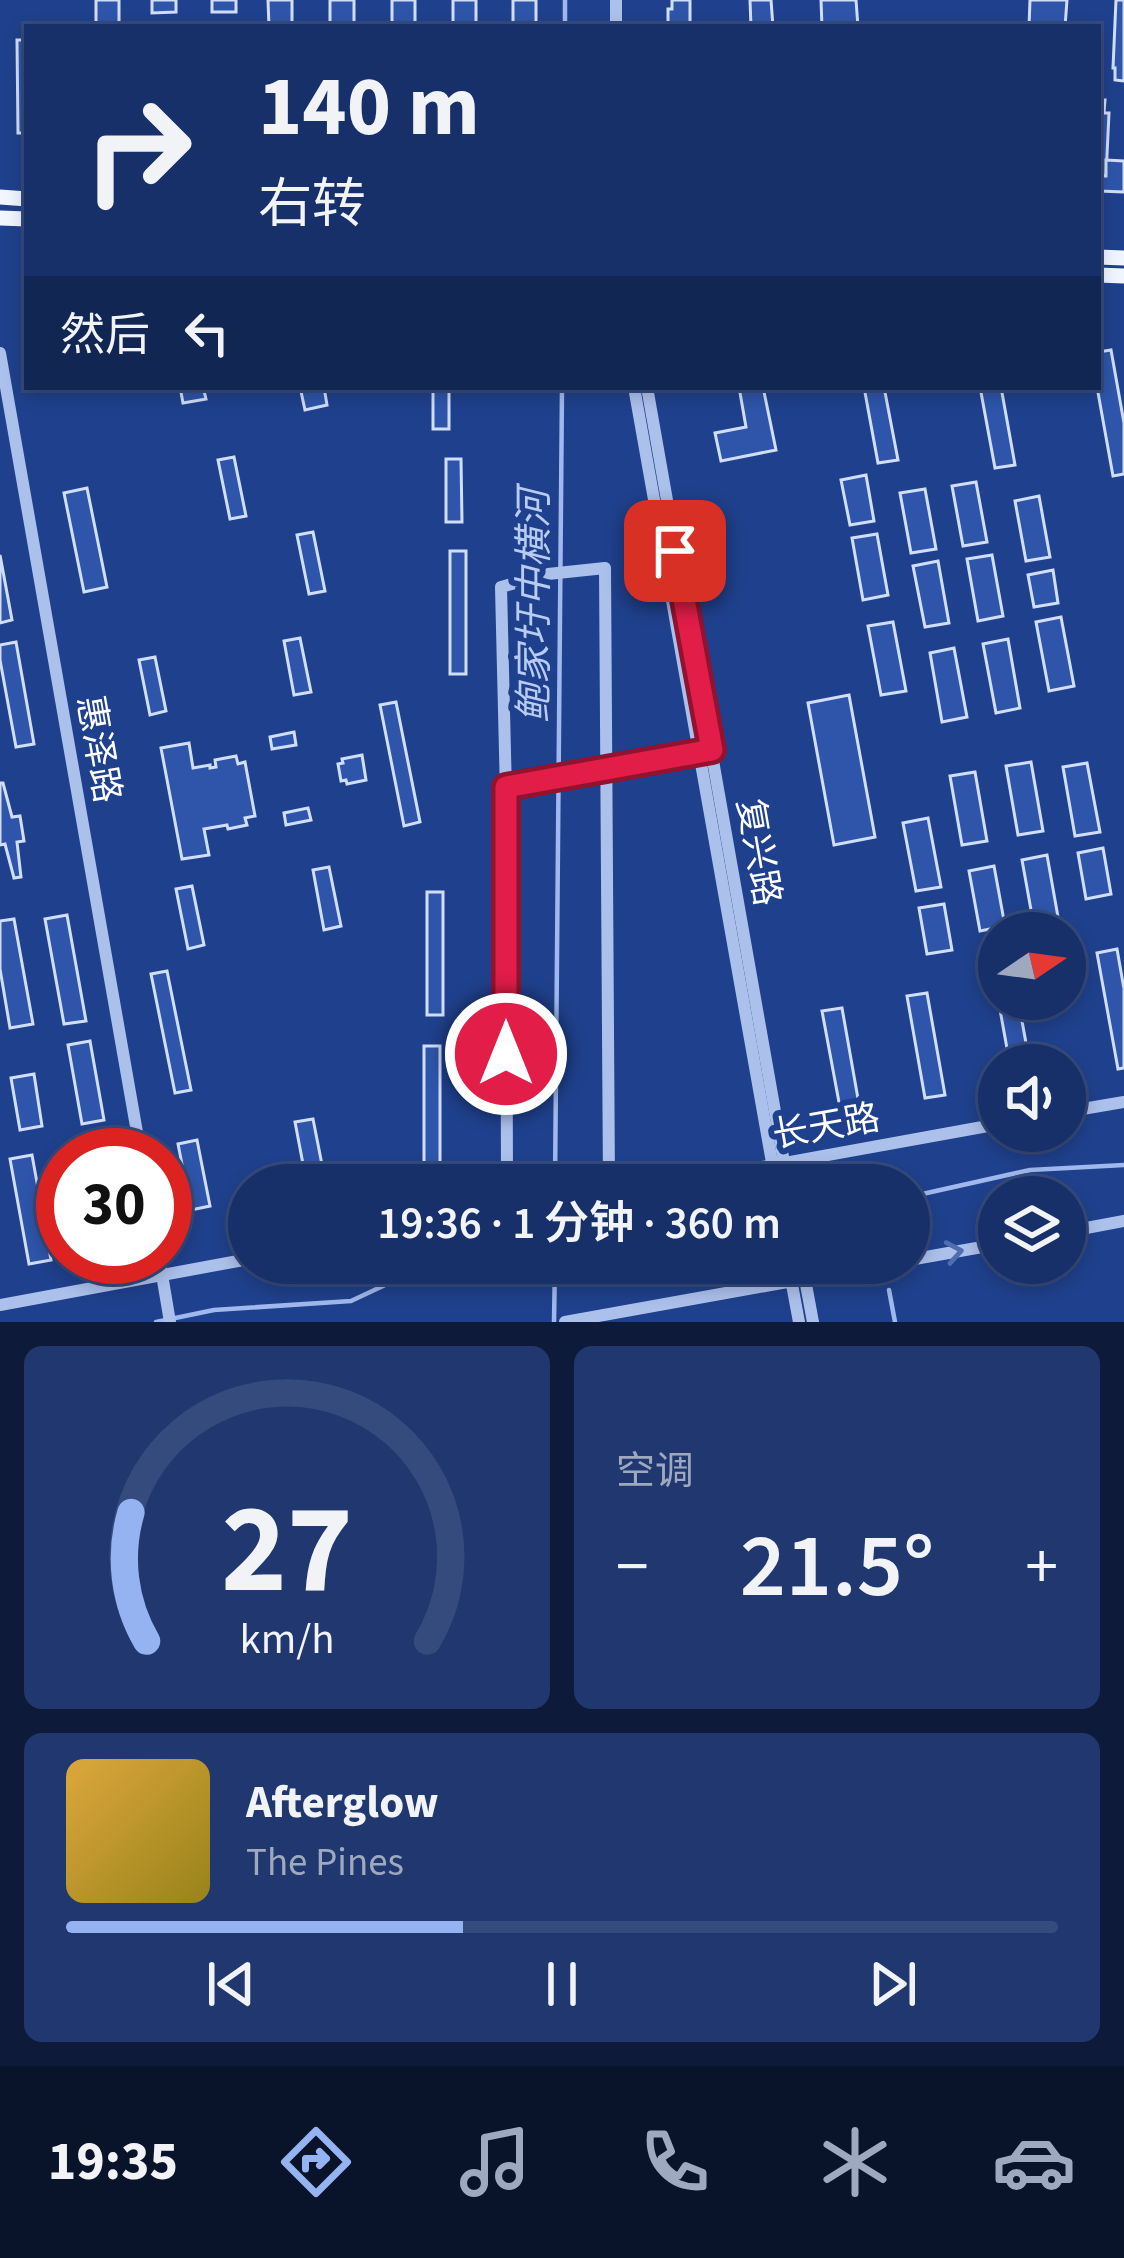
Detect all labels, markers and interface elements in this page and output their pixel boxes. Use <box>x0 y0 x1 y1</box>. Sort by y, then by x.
text: 140 m <box>258 48 480 168</box>
icon: right <box>60 72 216 228</box>
text: 右转 <box>258 167 366 244</box>
icon: left <box>174 300 240 366</box>
text: 然后 <box>60 304 150 368</box>
water label: 鲍家圩中横河 <box>507 482 563 723</box>
pin <box>624 500 726 602</box>
icon: arrive <box>642 518 708 584</box>
street label: 惠泽路 <box>64 692 133 807</box>
street label: 复兴路 <box>724 795 793 910</box>
north arrow <box>978 912 1086 1020</box>
map controls <box>978 912 1086 1284</box>
position arrow <box>443 991 569 1117</box>
button: sound <box>978 1044 1086 1152</box>
street label: 长天路 <box>769 1092 884 1161</box>
speed limit sign: 30 <box>36 1128 192 1284</box>
button: layers <box>978 1176 1086 1284</box>
text: 19:36 · 1 分钟 · 360 m <box>377 1192 781 1256</box>
one-way arrow <box>944 1240 964 1266</box>
text: 空调 <box>616 1444 694 1500</box>
text: 27 <box>221 1462 353 1640</box>
text: 21.5° <box>740 1503 934 1631</box>
text: − <box>616 1520 649 1614</box>
text: + <box>1025 1520 1058 1614</box>
text: km/h <box>239 1608 335 1669</box>
text: Afterglow <box>246 1771 439 1835</box>
text: The Pines <box>246 1835 404 1891</box>
icon: previous <box>198 1951 264 2017</box>
icon: pause <box>529 1951 595 2017</box>
icon: next <box>860 1951 926 2017</box>
icon: directions <box>274 2120 358 2204</box>
icon: music <box>453 2120 537 2204</box>
icon: phone <box>633 2120 717 2204</box>
icon: climate <box>813 2120 897 2204</box>
icon: car <box>992 2120 1076 2204</box>
text: 19:35 <box>48 2124 178 2201</box>

